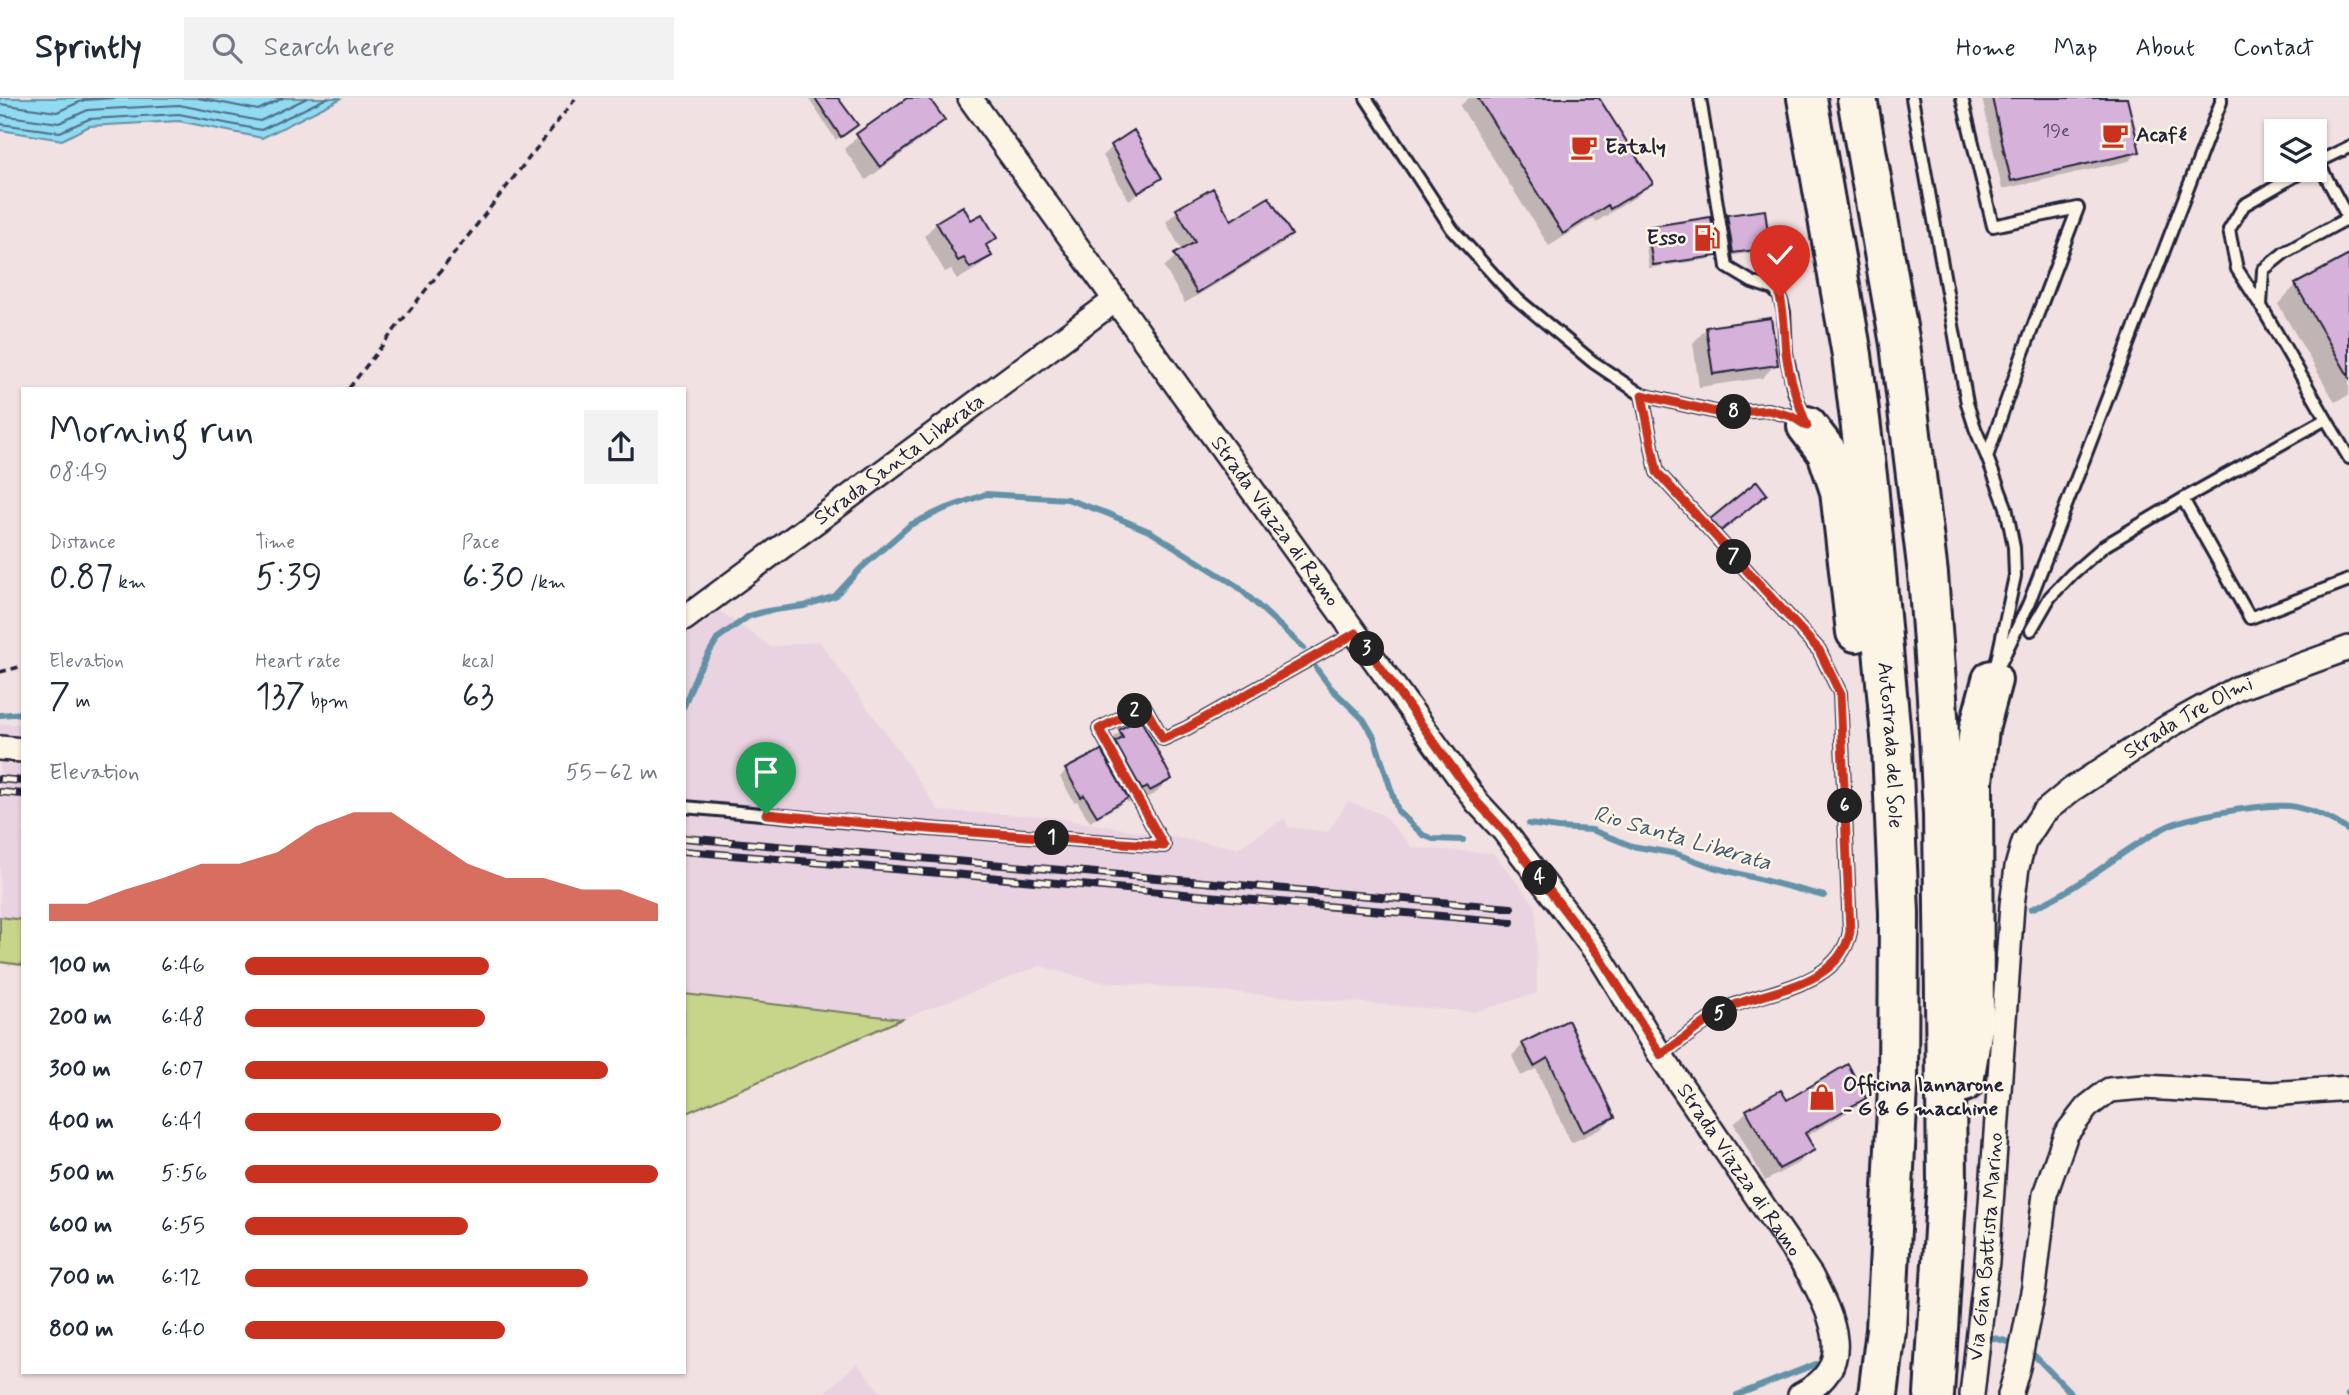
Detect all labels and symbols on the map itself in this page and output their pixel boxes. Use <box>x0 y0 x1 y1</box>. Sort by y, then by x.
house number: 19e <box>2042 119 2070 143</box>
cafe icon: Acafé <box>2100 120 2130 150</box>
place label: Acafé <box>2136 121 2188 149</box>
cafe icon: Eataly <box>1569 132 1599 162</box>
place label: Eataly <box>1605 133 1666 161</box>
fuel station icon: Esso <box>1692 223 1722 253</box>
place label: Esso <box>1647 224 1686 252</box>
pin <box>1750 225 1810 297</box>
street label: Strada Santa Liberata <box>808 387 991 532</box>
pin: 8 <box>1716 394 1752 430</box>
street label: Strada Viazza di Ramo <box>1204 431 1346 613</box>
pin: 7 <box>1716 540 1752 574</box>
pin: 3 <box>1350 632 1384 666</box>
street label: Autostrada del Sole <box>1870 661 1909 829</box>
street label: Strada Tre Olmi <box>2118 670 2257 766</box>
pin: 2 <box>1118 694 1152 728</box>
pin <box>736 742 796 814</box>
pin: 6 <box>1828 788 1862 824</box>
water label: Rio Santa Liberata <box>1590 799 1774 879</box>
pin: 1 <box>1034 820 1070 856</box>
pin: 4 <box>1522 860 1558 896</box>
pin: 5 <box>1702 996 1738 1032</box>
place label: Officina Iannarone - G & G macchine <box>1843 1071 2005 1123</box>
street label: Strada Viazza di Ramo <box>1670 1078 1808 1262</box>
shop icon: Officina Iannarone - G & G macchine <box>1807 1082 1837 1112</box>
street label: Via Gian Battista Marino <box>1962 1131 2010 1362</box>

